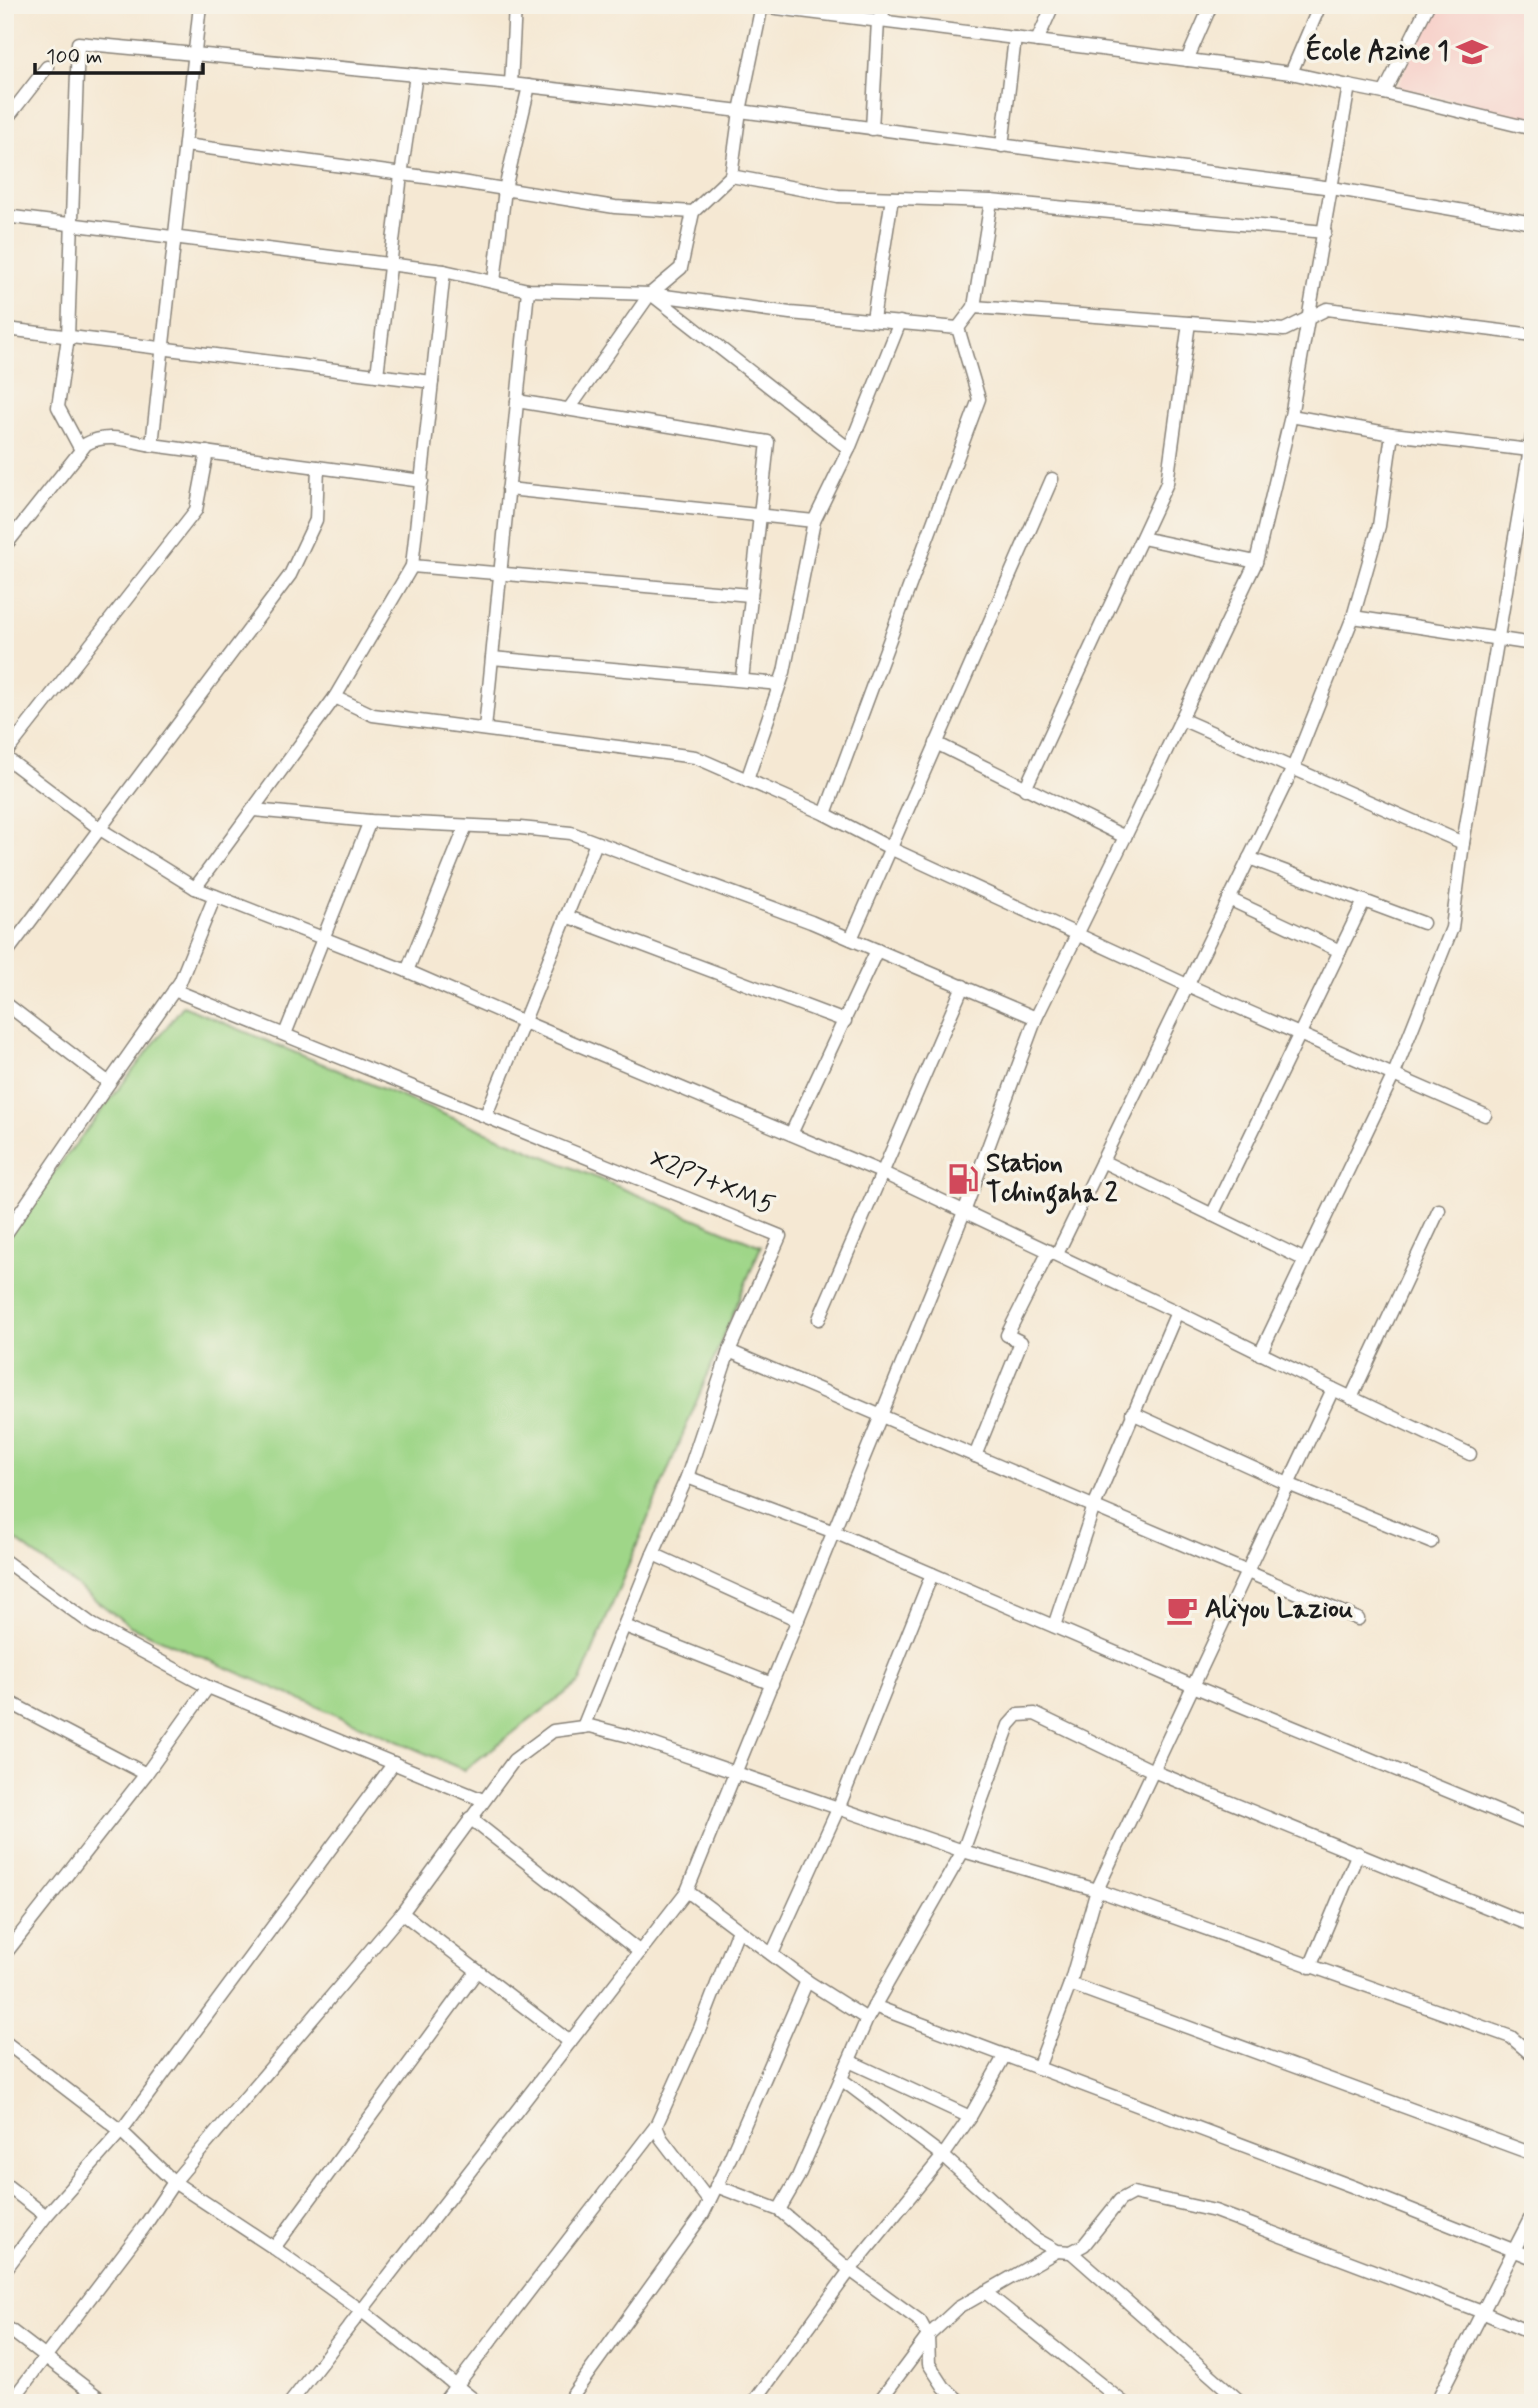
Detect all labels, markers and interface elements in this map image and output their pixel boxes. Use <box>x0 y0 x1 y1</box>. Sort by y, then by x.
scale bar <box>35 32 203 76</box>
place label: École Azine 1 <box>1306 33 1449 69</box>
school or university icon: École Azine 1 <box>1455 35 1489 69</box>
text: 100 m <box>46 43 102 71</box>
street label: X2P7+XM5 <box>645 1143 779 1223</box>
place label: Station Tchingaha 2 <box>986 1147 1118 1214</box>
fuel station icon: Station Tchingaha 2 <box>946 1162 980 1196</box>
cafe icon: Aliyou Laziou <box>1165 1593 1199 1627</box>
place label: Aliyou Laziou <box>1205 1593 1353 1627</box>

